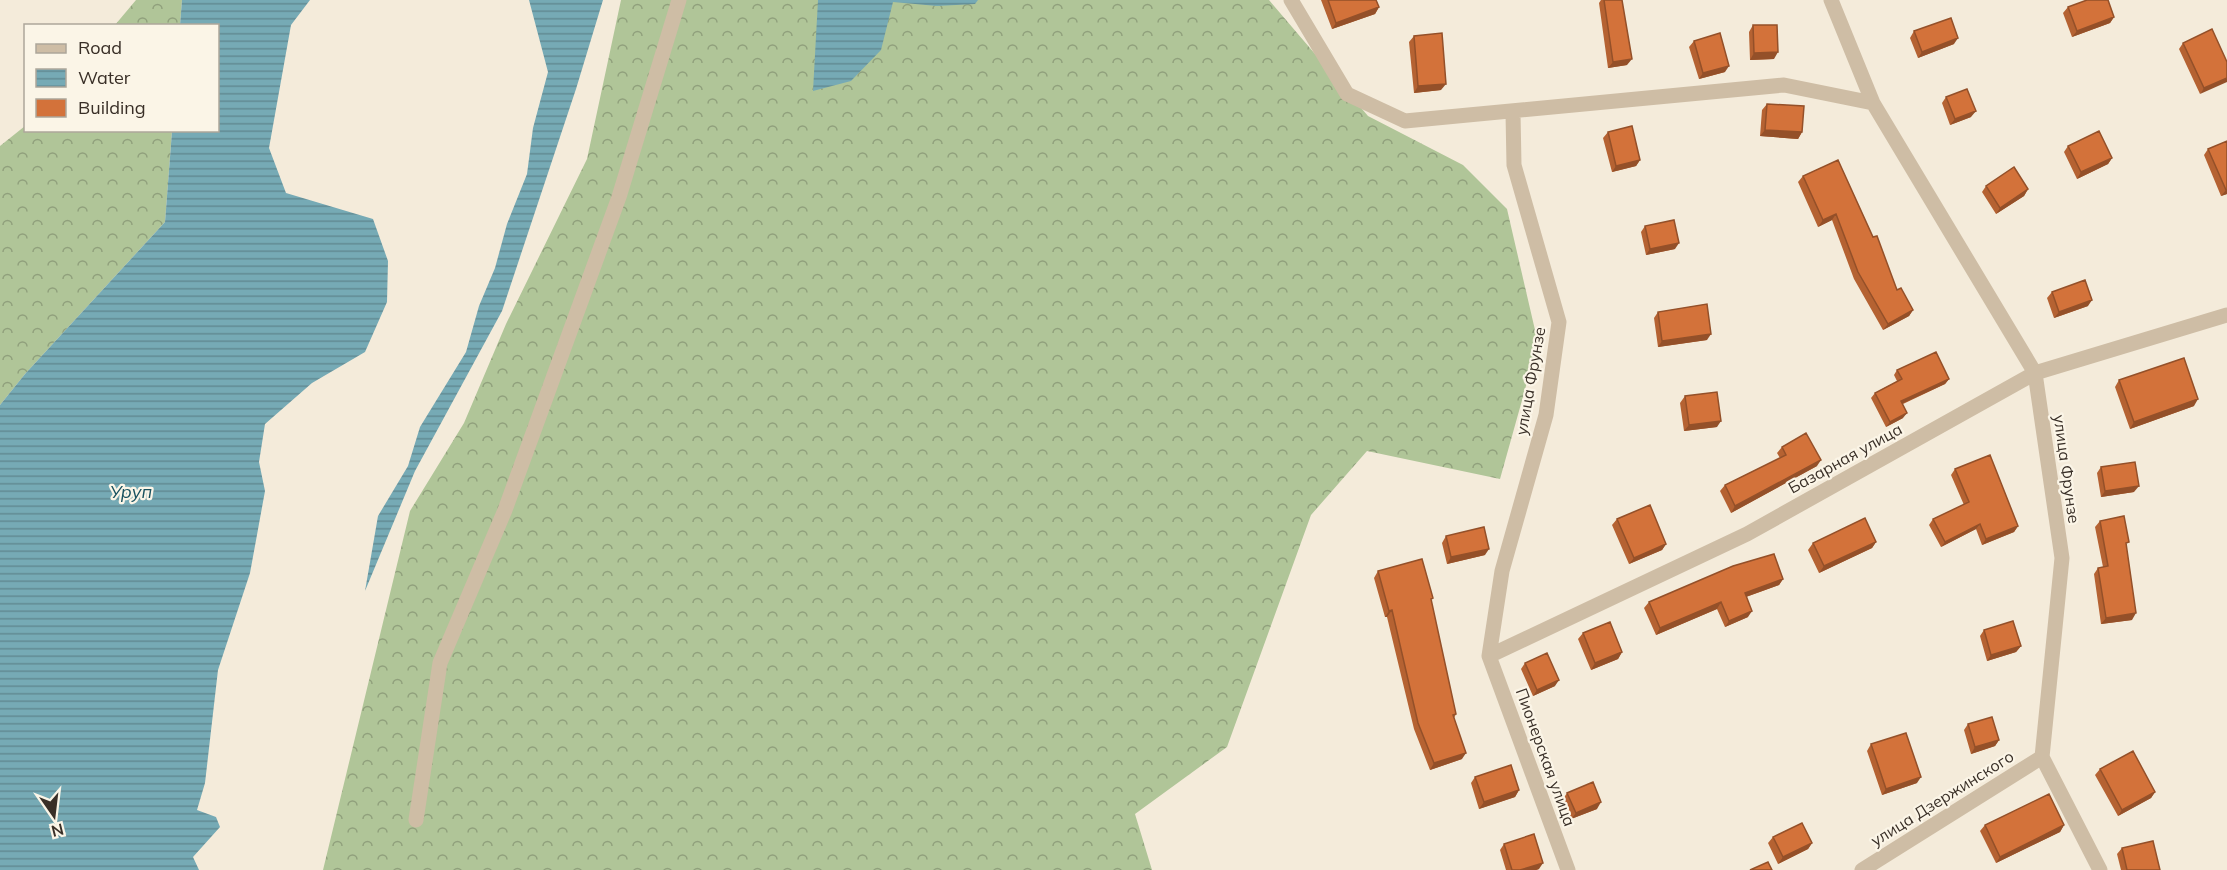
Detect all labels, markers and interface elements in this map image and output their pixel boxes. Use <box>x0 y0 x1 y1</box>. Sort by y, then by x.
legend <box>24 24 219 132</box>
text: Road <box>78 36 122 59</box>
text: Water <box>78 66 131 89</box>
text: Building <box>78 96 146 119</box>
street label: улица Фрунзе <box>1511 325 1549 437</box>
street label: улица Фрунзе <box>2049 413 2085 525</box>
street label: Базарная улица <box>1785 418 1905 498</box>
water label: Уруп <box>110 480 152 503</box>
street label: Пионерская улица <box>1512 685 1580 829</box>
street label: улица Дзержинского <box>1867 746 2017 850</box>
north arrow <box>24 786 84 846</box>
text: N <box>49 819 66 842</box>

